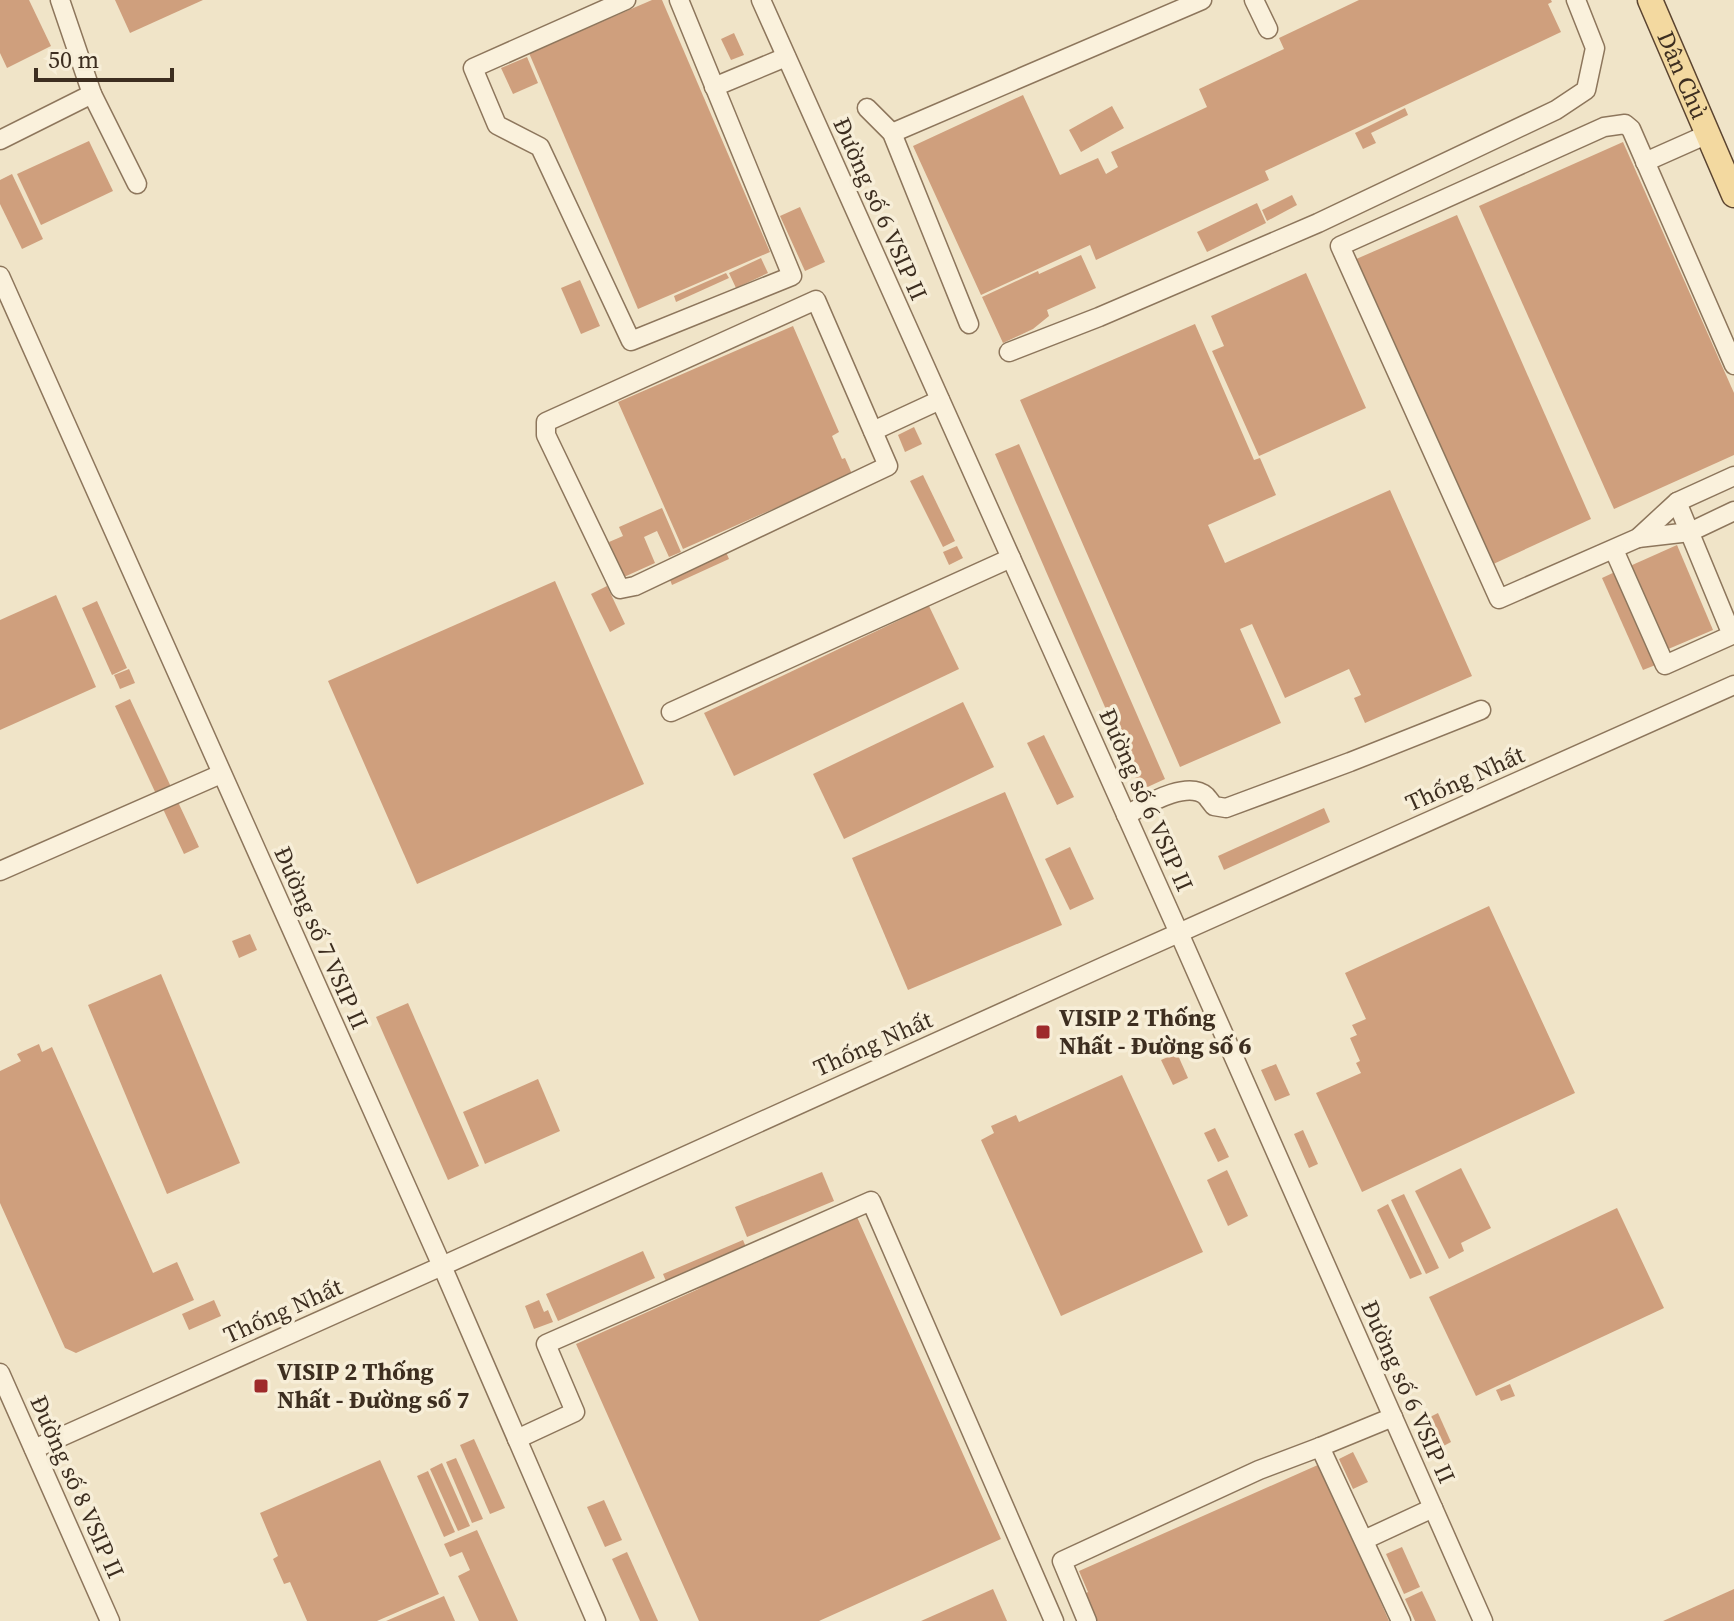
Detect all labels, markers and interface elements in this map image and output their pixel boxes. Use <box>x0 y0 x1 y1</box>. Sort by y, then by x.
street label: Dân Chủ <box>1649 26 1716 124</box>
scale bar <box>36 32 172 82</box>
text: 50 m <box>48 43 99 76</box>
street label: Đường số 6 VSIP II <box>825 112 936 305</box>
street label: Đường số 6 VSIP II <box>1091 703 1202 896</box>
street label: Thống Nhất <box>1400 738 1530 819</box>
street label: Đường số 7 VSIP II <box>266 841 377 1034</box>
place label: VISIP 2 Thống Nhất - Đường số 6 <box>1059 1001 1251 1062</box>
street label: Thống Nhất <box>808 1003 938 1084</box>
marker: VISIP 2 Thống Nhất - Đường số 6 <box>1034 1023 1052 1041</box>
street label: Thống Nhất <box>218 1270 348 1351</box>
street label: Đường số 6 VSIP II <box>1353 1295 1464 1488</box>
place label: VISIP 2 Thống Nhất - Đường số 7 <box>277 1355 469 1416</box>
marker: VISIP 2 Thống Nhất - Đường số 7 <box>252 1377 270 1395</box>
street label: Đường số 8 VSIP II <box>22 1390 133 1583</box>

